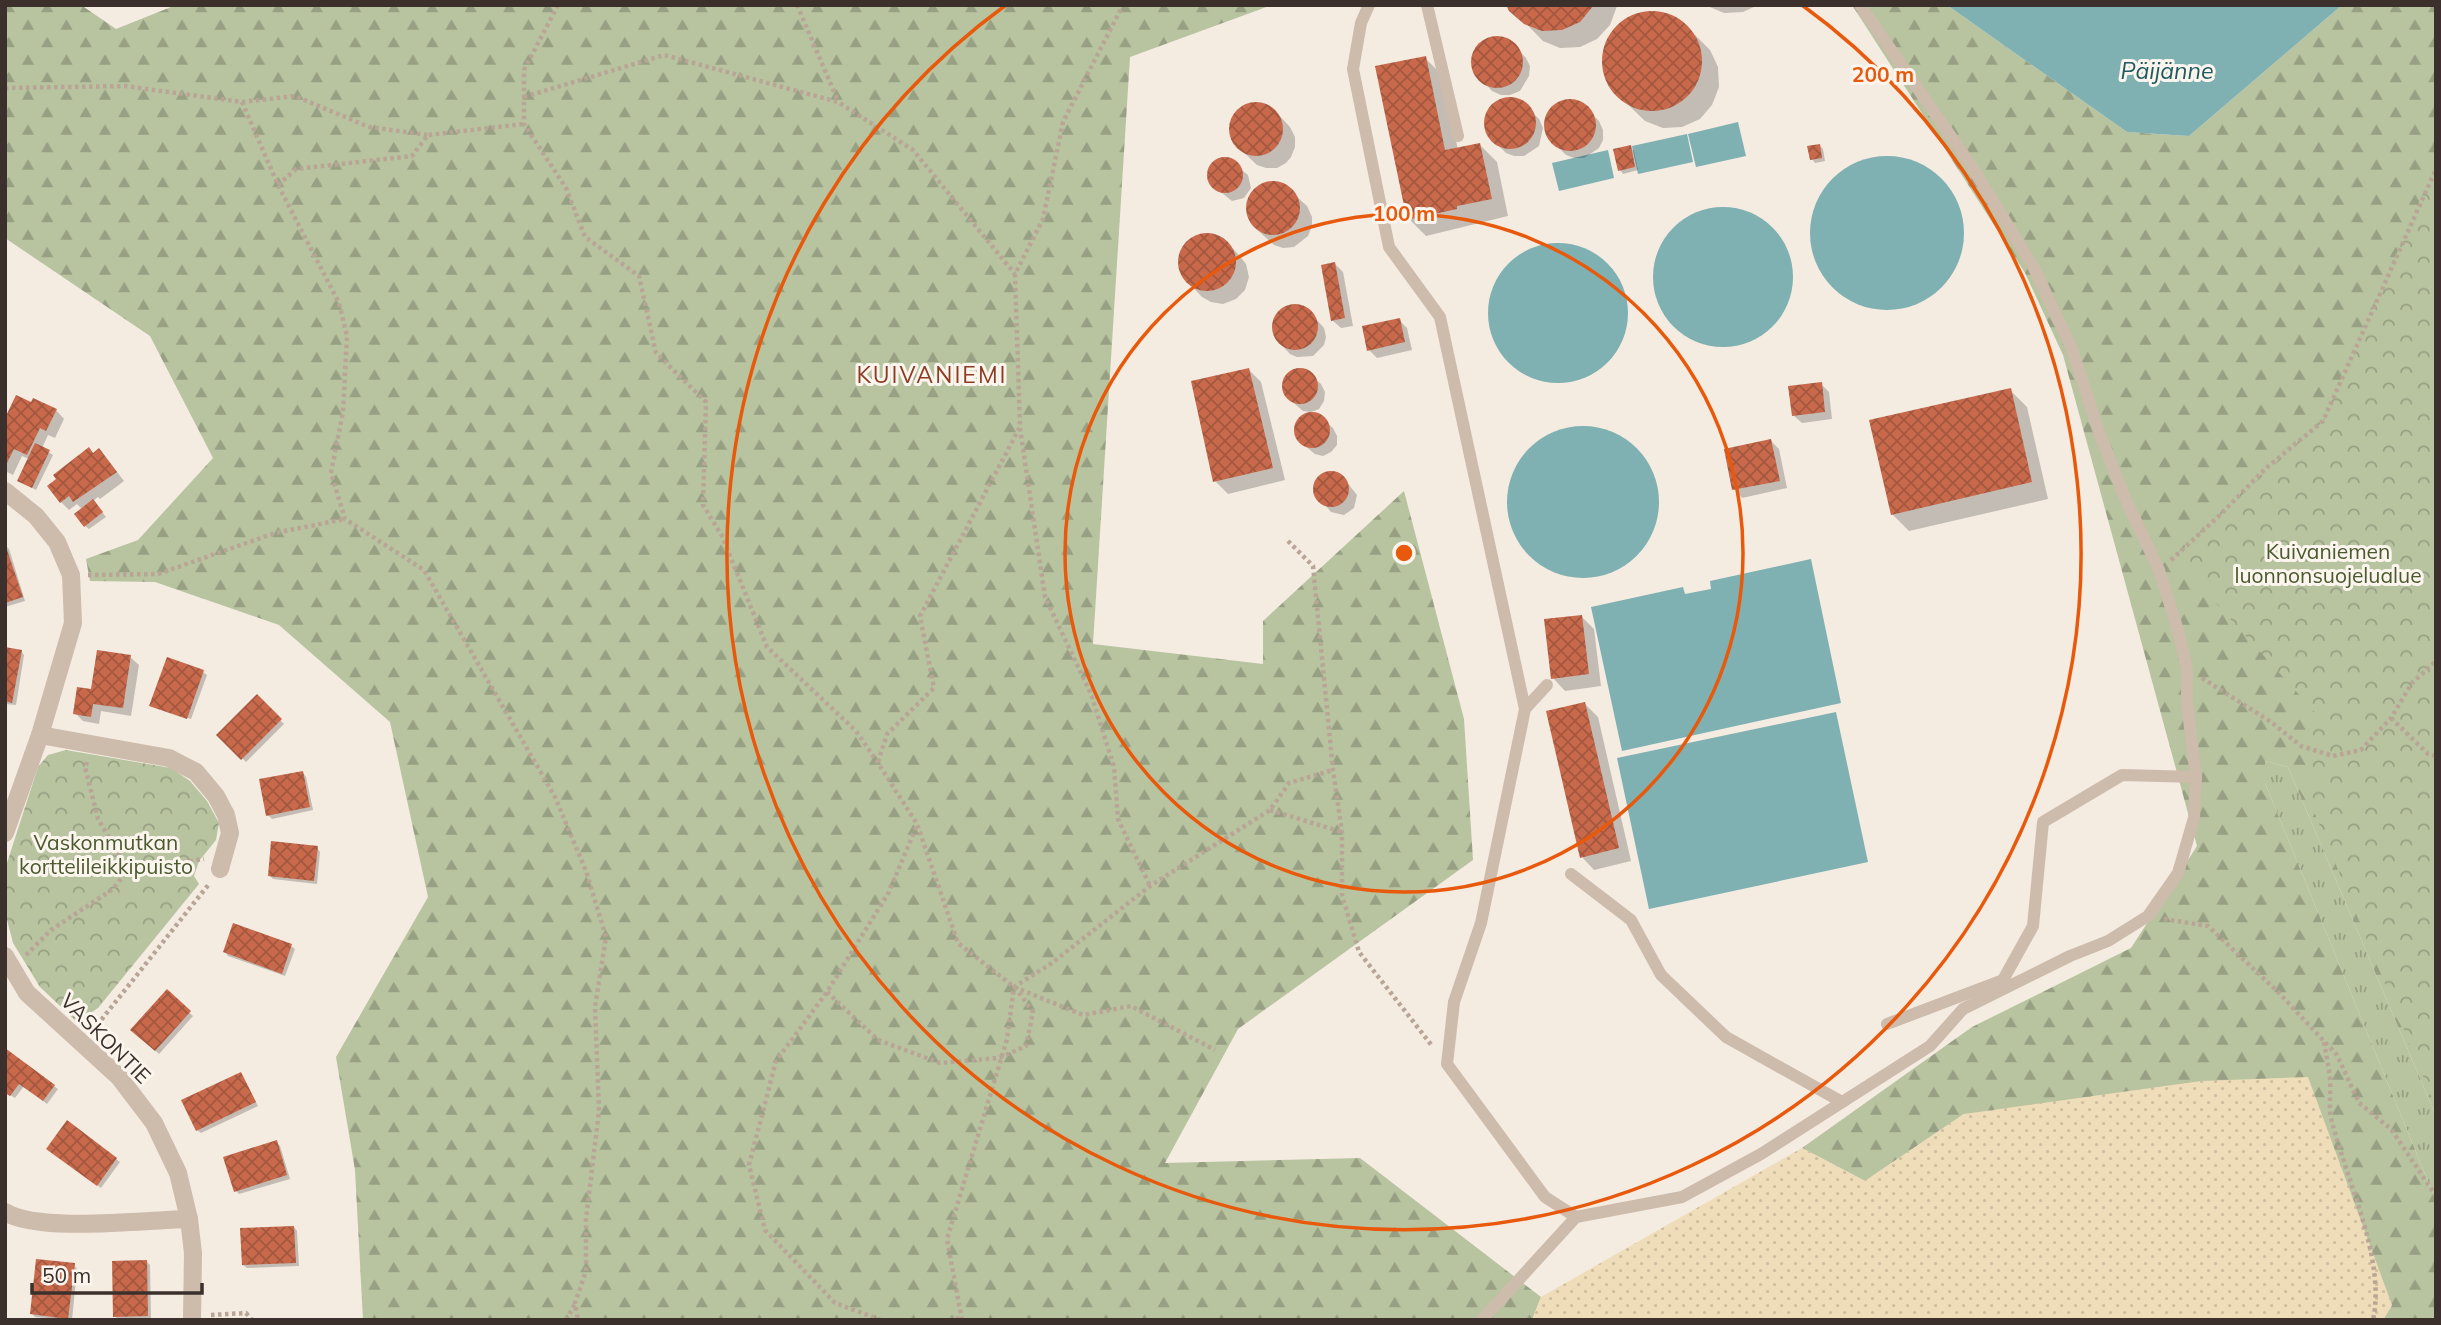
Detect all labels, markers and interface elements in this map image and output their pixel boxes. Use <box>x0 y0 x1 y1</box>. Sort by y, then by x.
water label: Päijänne <box>2121 56 2214 85</box>
text: 200 m <box>1852 61 1914 87</box>
text: 100 m <box>1373 200 1435 226</box>
district label: KUIVANIEMI <box>856 360 1008 389</box>
park label: Kuivaniemen luonnonsuojelualue <box>2234 538 2422 588</box>
centre of rings <box>1392 541 1416 565</box>
park label: Vaskonmutkan korttelileikkipuisto <box>19 829 193 879</box>
street label: VASKONTIE <box>55 987 157 1089</box>
scale bar <box>32 1252 201 1296</box>
text: 50 m <box>42 1262 91 1288</box>

